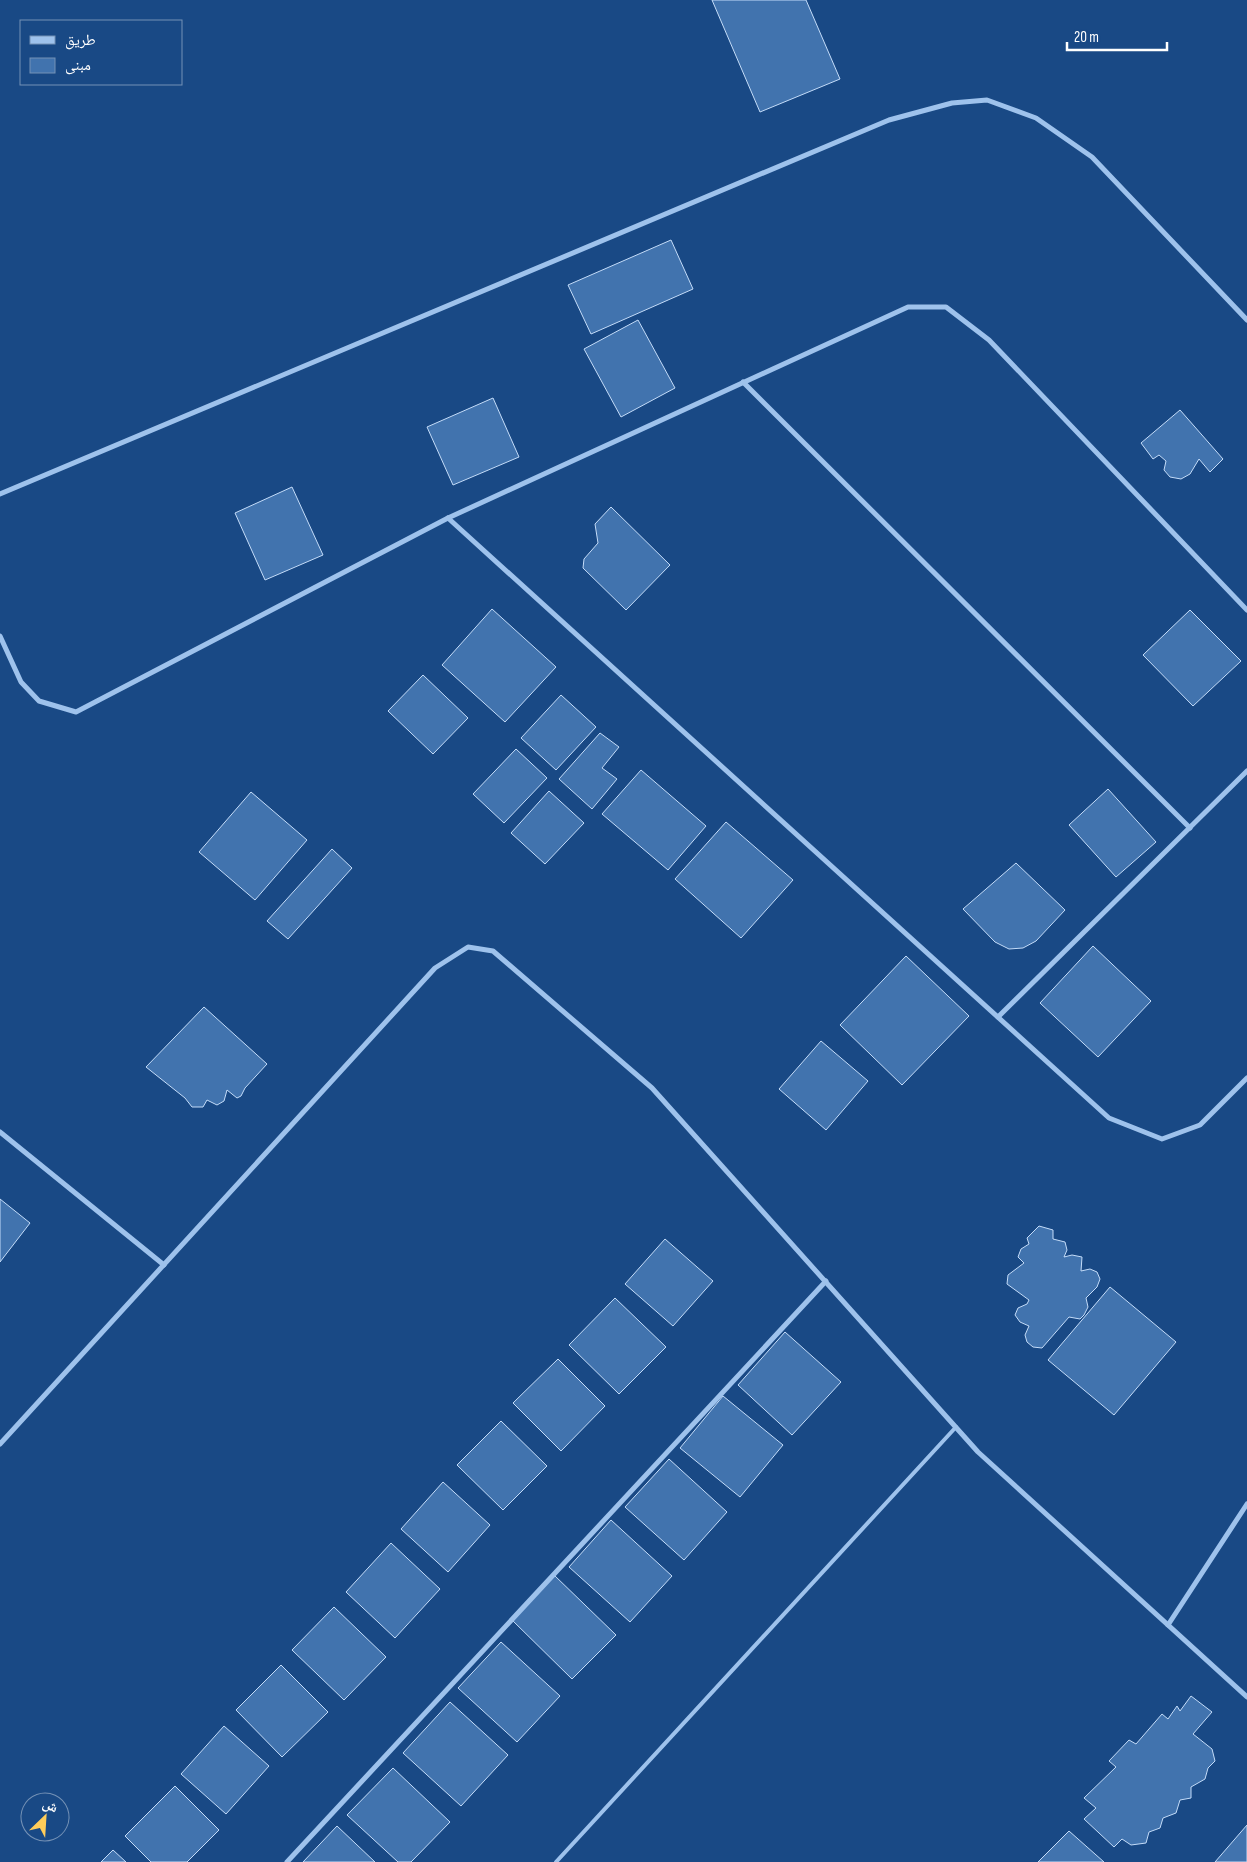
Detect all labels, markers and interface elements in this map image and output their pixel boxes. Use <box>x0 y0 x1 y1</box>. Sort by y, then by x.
legend <box>20 20 182 85</box>
scale bar <box>1067 20 1167 52</box>
text: 20 m <box>1074 28 1099 47</box>
text: طريق <box>65 31 96 50</box>
text: مبنى <box>65 56 91 75</box>
north arrow <box>20 1792 70 1842</box>
text: ش <box>40 1795 61 1817</box>

